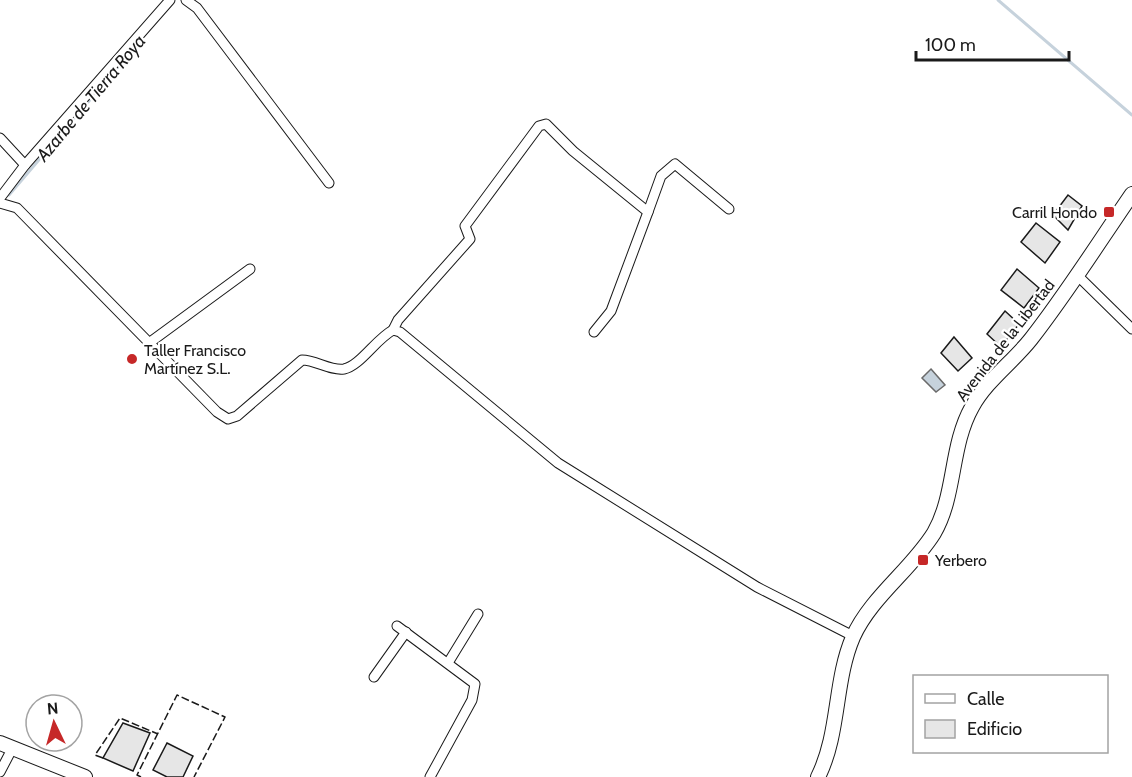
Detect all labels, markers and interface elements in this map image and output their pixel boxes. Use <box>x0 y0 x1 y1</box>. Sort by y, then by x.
scale bar <box>916 24 1069 62</box>
water label: Azarbe de Tierra Roya <box>31 30 150 166</box>
text: 100 m <box>925 34 976 56</box>
place label: Carril Hondo <box>1012 203 1097 222</box>
marker: Carril Hondo <box>1102 205 1116 219</box>
street label: Avenida de la Libertad <box>952 276 1059 405</box>
place label: Taller Francisco Martínez S.L. <box>144 341 246 378</box>
marker: Taller Francisco Martínez S.L. <box>125 352 139 366</box>
place label: Yerbero <box>934 551 987 570</box>
marker: Yerbero <box>916 553 930 567</box>
legend <box>913 675 1108 753</box>
text: Calle <box>967 688 1004 710</box>
north arrow <box>24 693 84 753</box>
text: N <box>46 699 59 719</box>
text: Edificio <box>967 718 1022 740</box>

